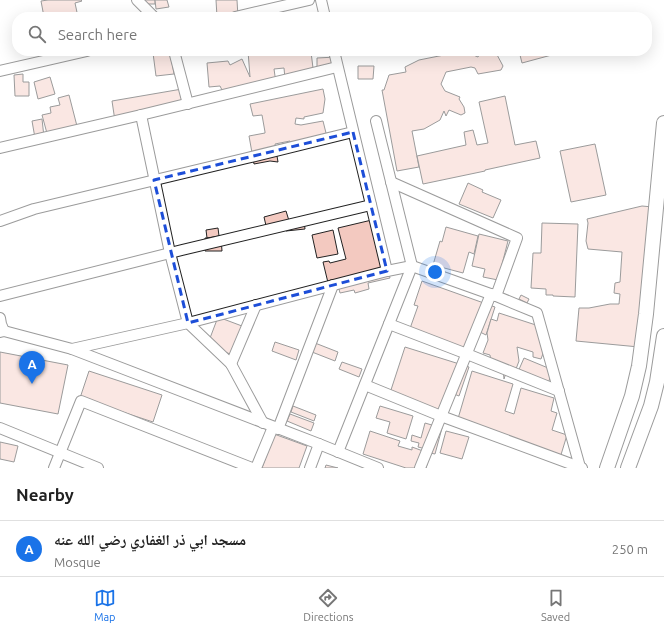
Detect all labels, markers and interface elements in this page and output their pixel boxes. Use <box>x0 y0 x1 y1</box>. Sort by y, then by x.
search box <box>12 12 652 56</box>
icon: search <box>26 23 48 45</box>
text: Search here <box>58 26 137 43</box>
your location <box>425 262 445 282</box>
pin: A <box>19 351 45 384</box>
text: Nearby <box>16 485 74 504</box>
text: مسجد ابي ذر الغفاري رضي الله عنه <box>54 531 246 548</box>
text: A <box>24 542 34 556</box>
text: 250 m <box>612 542 648 556</box>
text: Mosque <box>54 555 101 569</box>
tab: Map <box>94 587 116 623</box>
tab: Directions <box>303 587 353 623</box>
tab: Saved <box>541 587 570 623</box>

